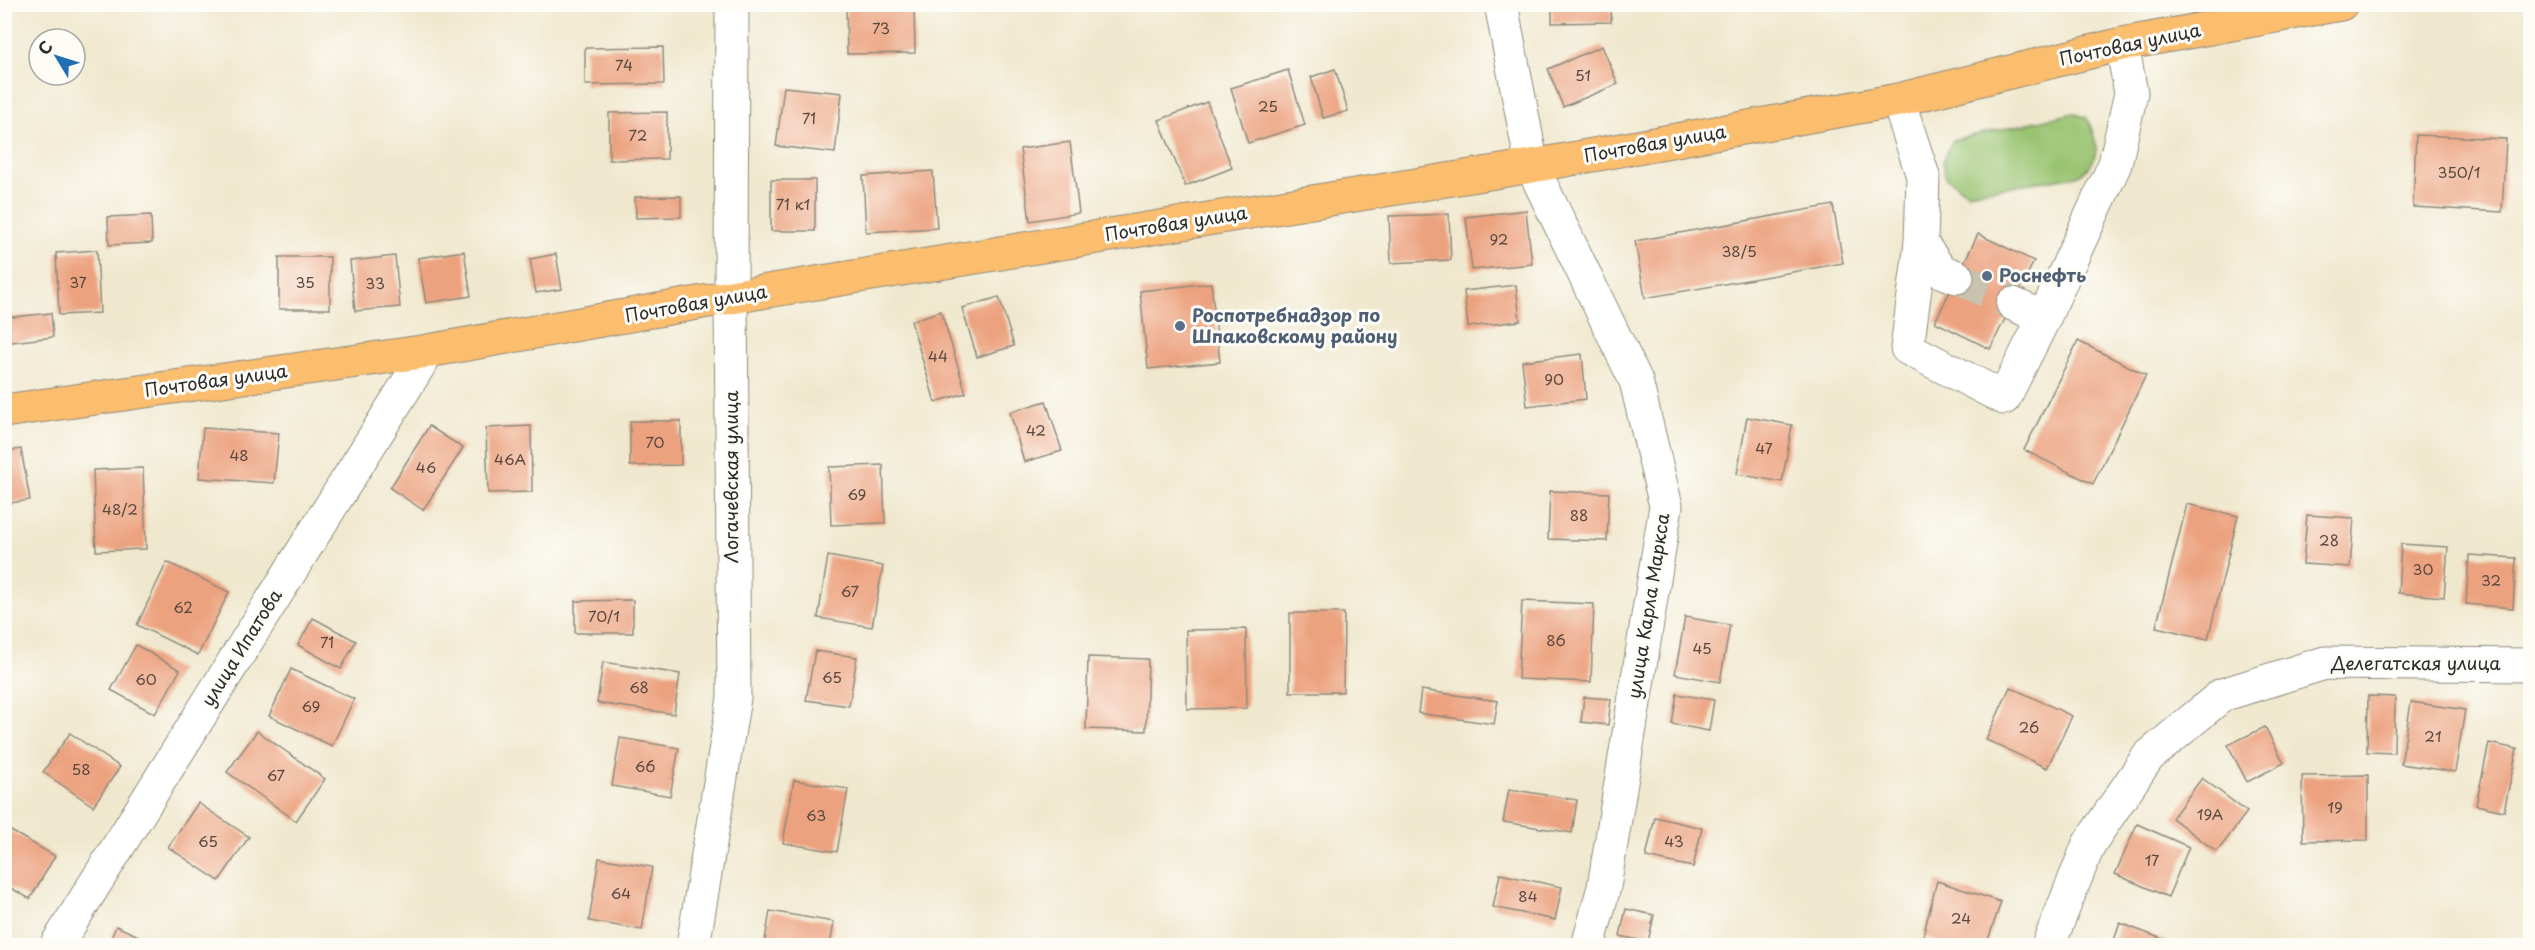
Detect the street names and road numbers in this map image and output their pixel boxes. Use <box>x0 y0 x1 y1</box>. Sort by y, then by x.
street label: Почтовая улица <box>2057 15 2204 72</box>
street label: Почтовая улица <box>1582 117 1729 168</box>
street label: Почтовая улица <box>1103 198 1250 247</box>
street label: Почтовая улица <box>623 277 770 328</box>
street label: Почтовая улица <box>143 356 290 403</box>
street label: Логачевская улица <box>717 390 744 563</box>
street label: улица Карла Маркса <box>1620 510 1676 701</box>
street label: улица Ипатова <box>194 583 288 711</box>
street label: Делегатская улица <box>2330 649 2501 676</box>

